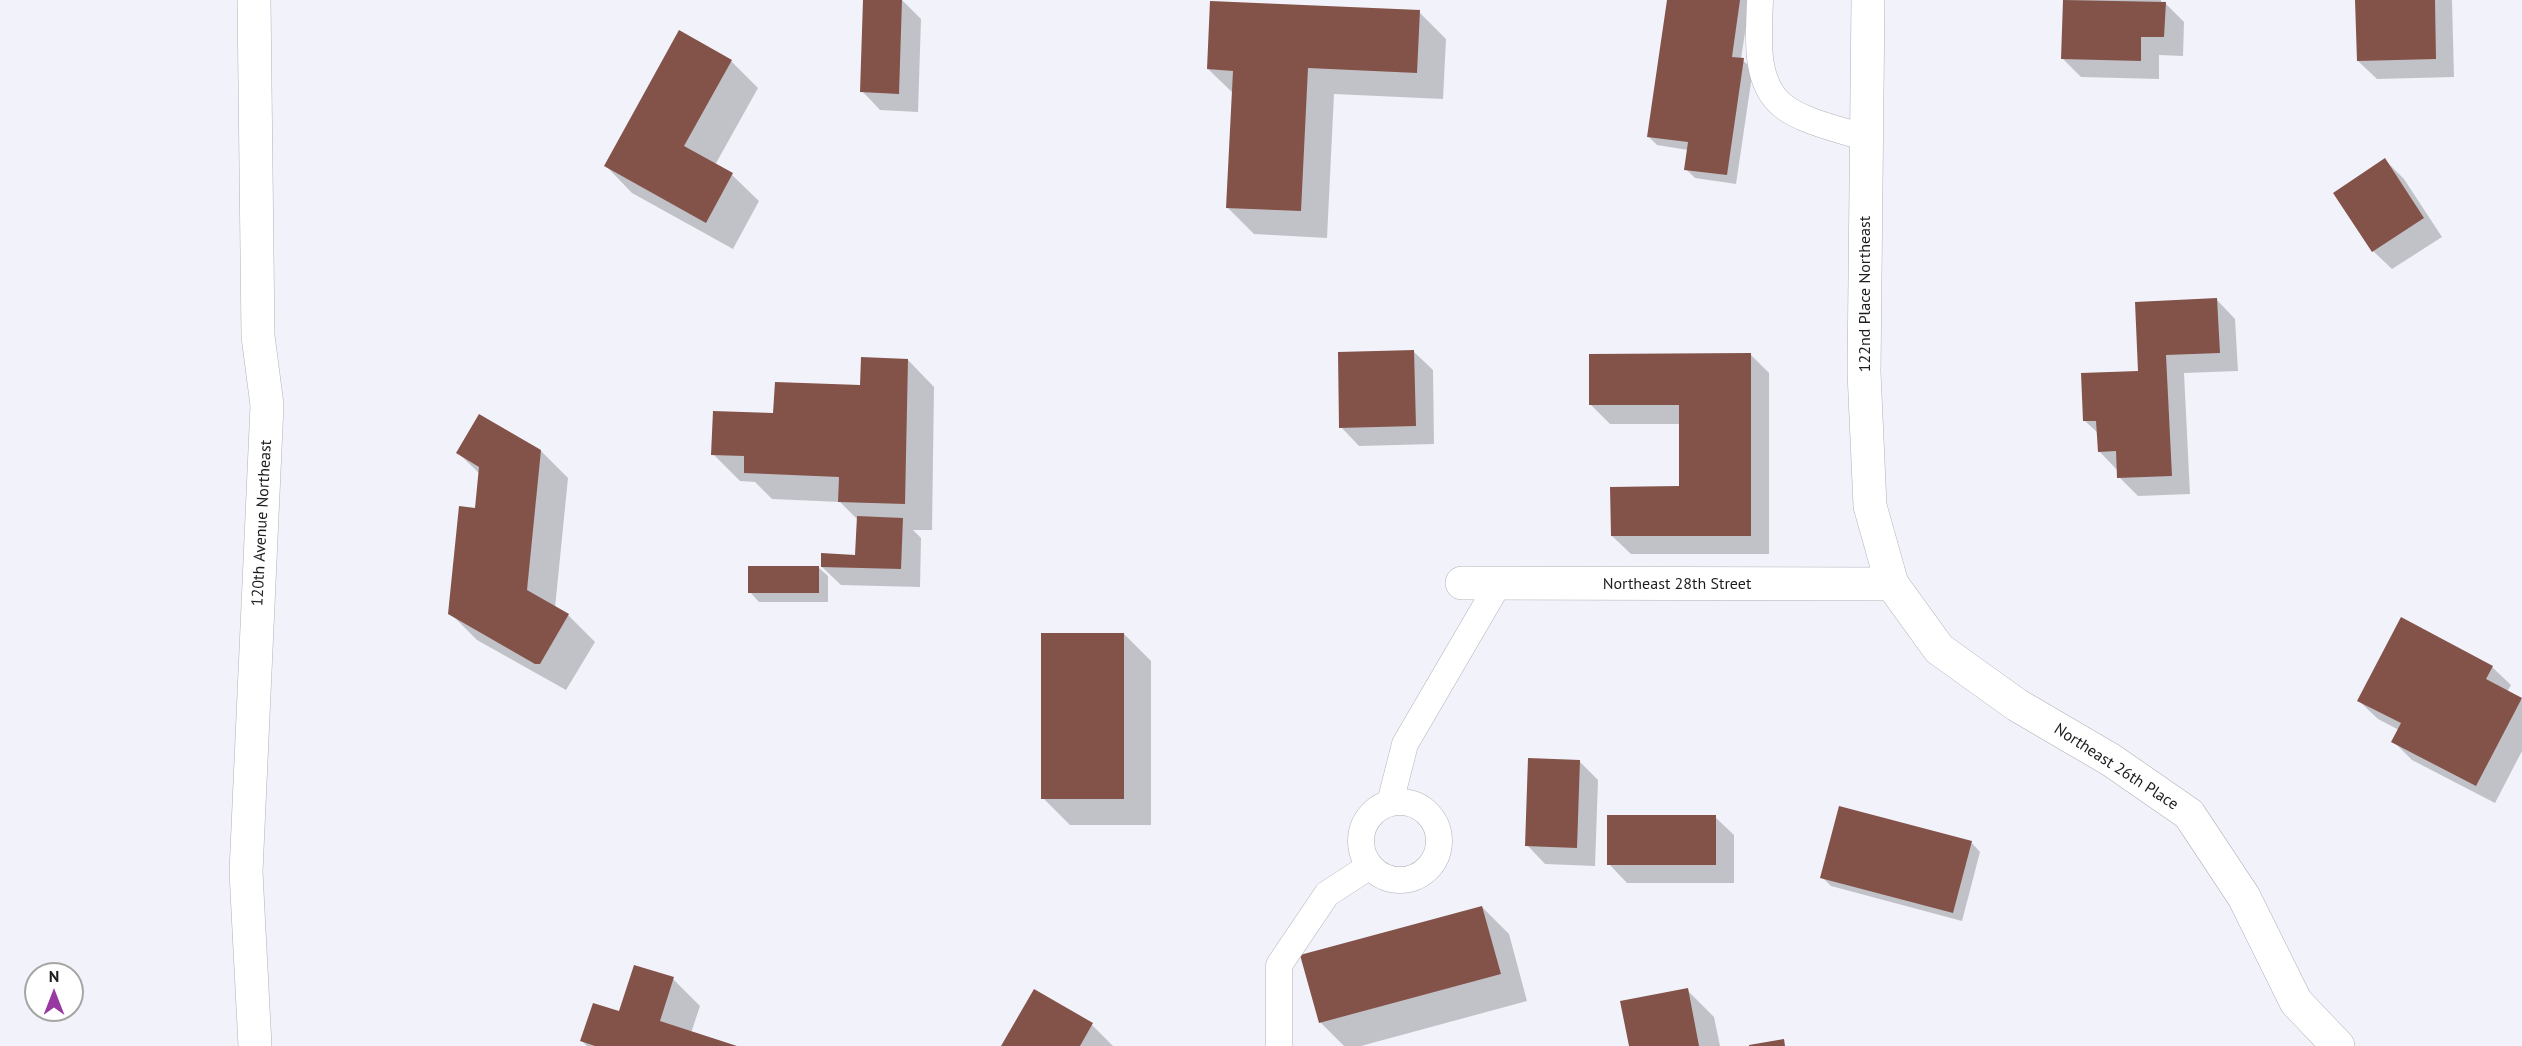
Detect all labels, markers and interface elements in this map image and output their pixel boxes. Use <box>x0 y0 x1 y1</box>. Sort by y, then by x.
street label: 122nd Place Northeast <box>1855 216 1875 372</box>
street label: 120th Avenue Northeast <box>248 439 276 607</box>
street label: Northeast 28th Street <box>1603 574 1751 594</box>
street label: Northeast 26th Place <box>2050 720 2182 814</box>
north arrow <box>24 962 84 1022</box>
text: N <box>49 966 59 986</box>

